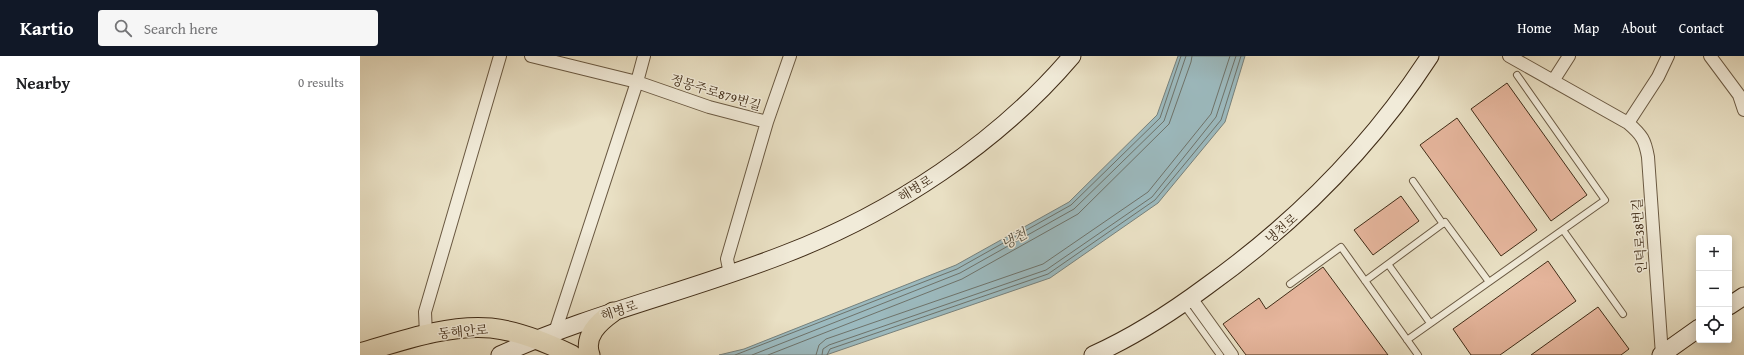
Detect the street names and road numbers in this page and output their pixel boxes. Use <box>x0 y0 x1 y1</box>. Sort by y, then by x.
street label: 정몽주로879번길 <box>668 70 764 115</box>
street label: 해병로 <box>894 170 937 206</box>
street label: 인덕로38번길 <box>1627 198 1652 274</box>
street label: 냉천로 <box>1261 209 1302 248</box>
street label: 해병로 <box>598 295 640 325</box>
street label: 동해안로 <box>437 320 489 343</box>

